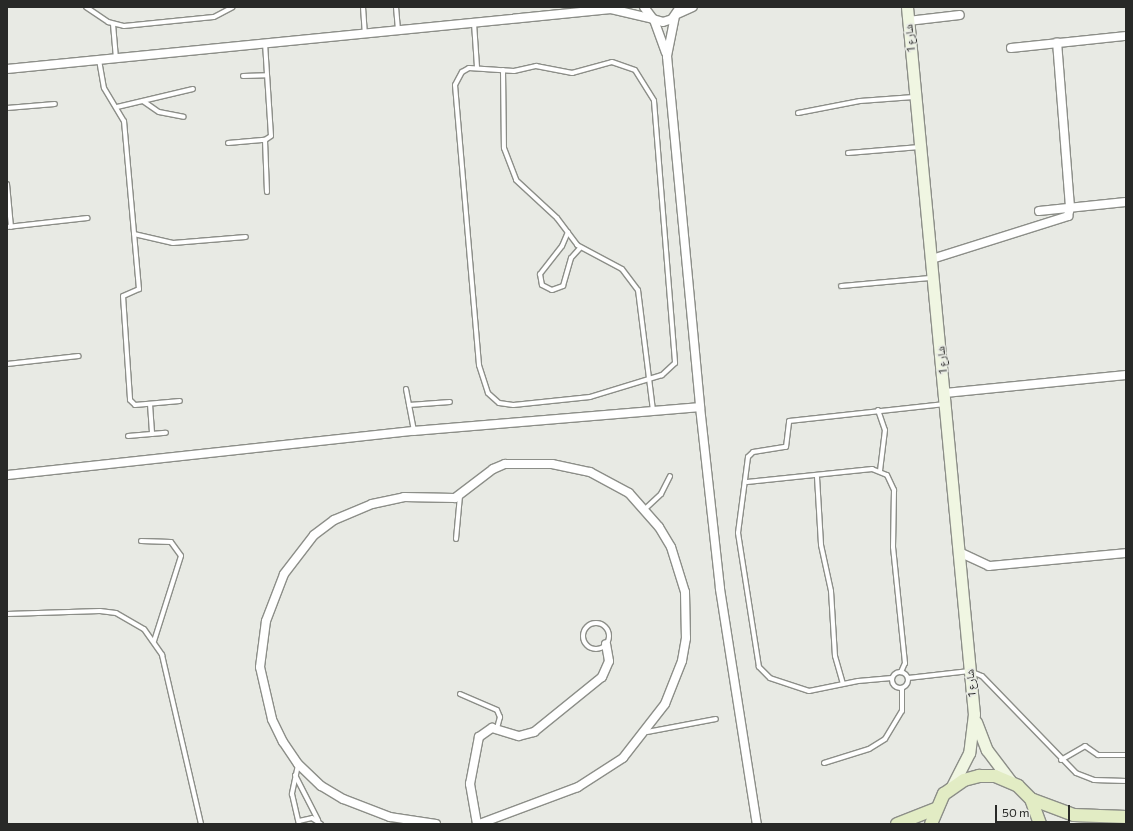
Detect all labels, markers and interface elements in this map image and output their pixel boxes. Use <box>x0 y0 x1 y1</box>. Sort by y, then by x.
street label: شارع 1 <box>902 24 918 52</box>
street label: شارع 1 <box>934 346 950 374</box>
street label: شارع 1 <box>963 669 979 697</box>
scale bar <box>997 797 1072 823</box>
text: 50 m <box>1002 805 1030 819</box>

